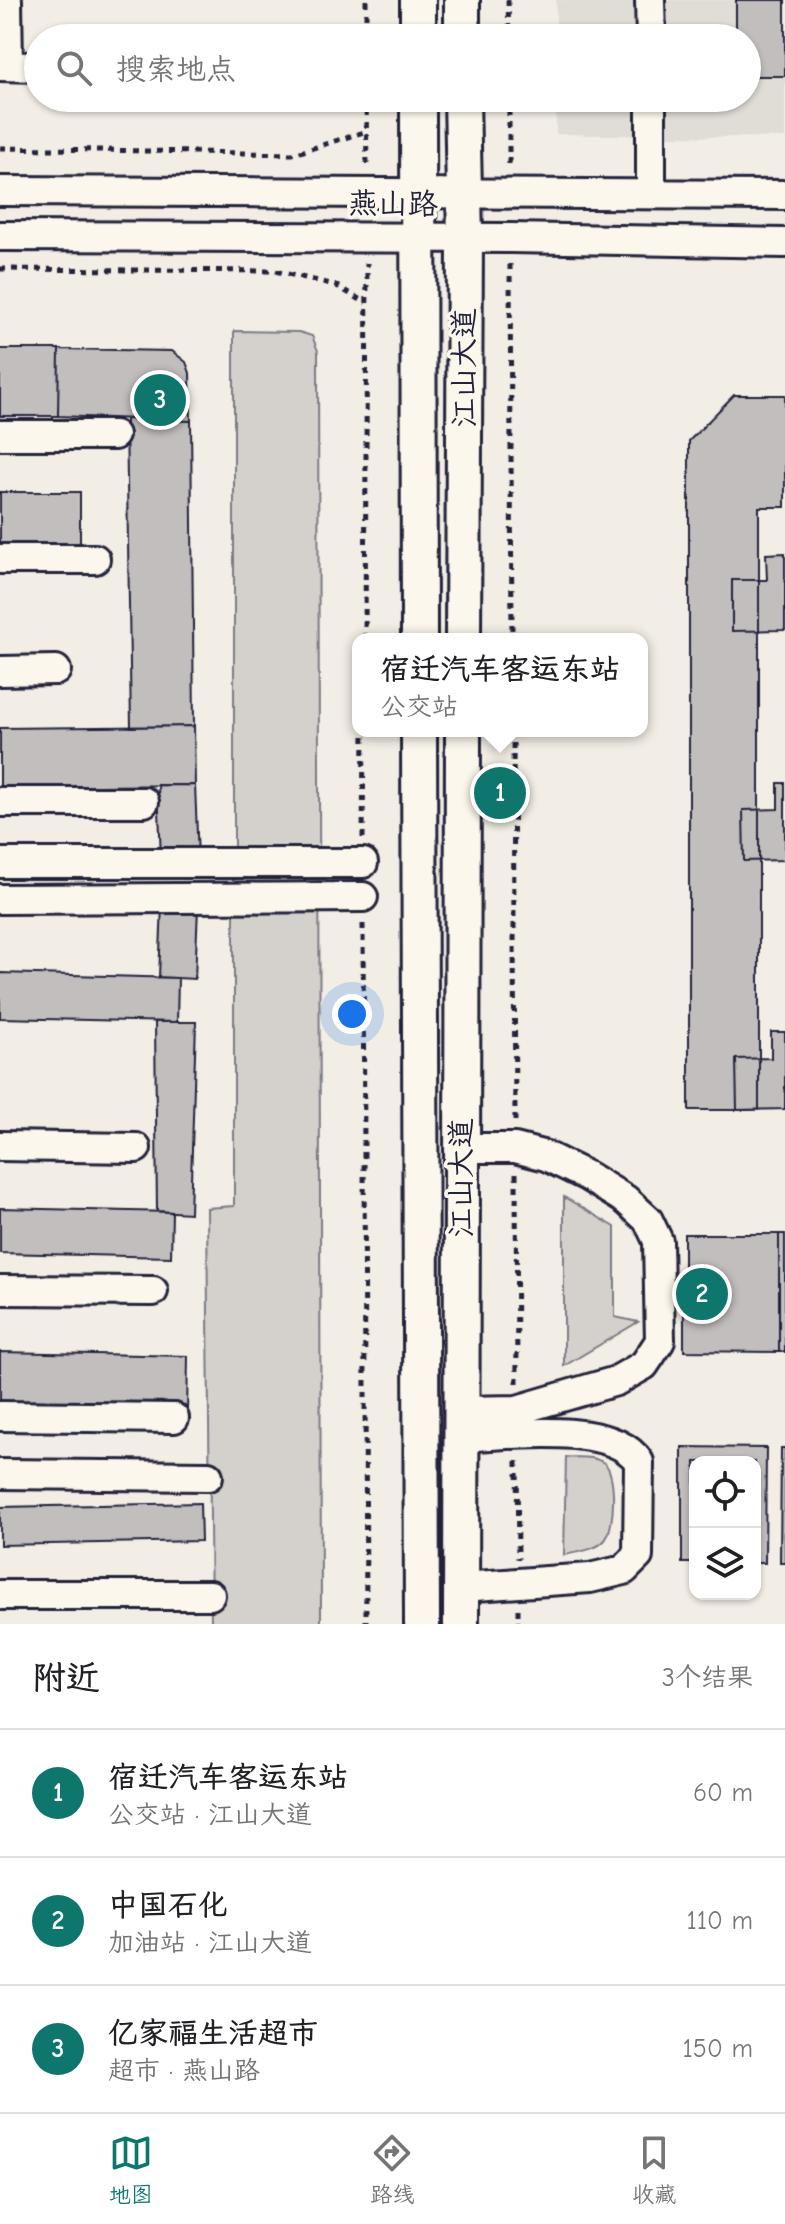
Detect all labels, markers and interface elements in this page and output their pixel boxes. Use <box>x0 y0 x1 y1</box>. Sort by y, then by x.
search box <box>24 24 761 112</box>
icon: search <box>52 46 96 90</box>
text: 搜索地点 <box>116 52 236 87</box>
street label: 燕山路 <box>348 186 438 222</box>
street label: 江山大道 <box>447 308 482 428</box>
pin: 3 <box>134 370 186 430</box>
popup <box>352 633 648 737</box>
text: 宿迁汽车客运东站 <box>380 652 620 687</box>
text: 公交站 <box>380 692 458 722</box>
pin: 1 <box>474 763 526 823</box>
your location <box>332 994 372 1034</box>
street label: 江山大道 <box>444 1118 479 1238</box>
pin: 2 <box>676 1264 728 1324</box>
map controls <box>689 1456 761 1600</box>
button: locate <box>689 1456 761 1528</box>
button: layers <box>689 1528 761 1600</box>
text: 附近 <box>32 1658 100 1698</box>
text: 3个结果 <box>662 1663 753 1693</box>
text: 宿迁汽车客运东站 <box>108 1760 348 1795</box>
text: 1 <box>53 1778 63 1808</box>
text: 60 m <box>693 1778 753 1808</box>
text: 公交站 · 江山大道 <box>108 1800 312 1830</box>
text: 中国石化 <box>108 1888 228 1923</box>
text: 2 <box>52 1906 64 1936</box>
text: 110 m <box>686 1906 753 1936</box>
text: 加油站 · 江山大道 <box>108 1928 312 1958</box>
text: 亿家福生活超市 <box>108 2016 318 2051</box>
text: 3 <box>52 2034 64 2064</box>
text: 150 m <box>683 2034 753 2064</box>
text: 超市 · 燕山路 <box>108 2056 260 2086</box>
tab: 地图 <box>109 2131 153 2208</box>
tab: 路线 <box>370 2131 414 2208</box>
tab: 收藏 <box>632 2131 676 2208</box>

